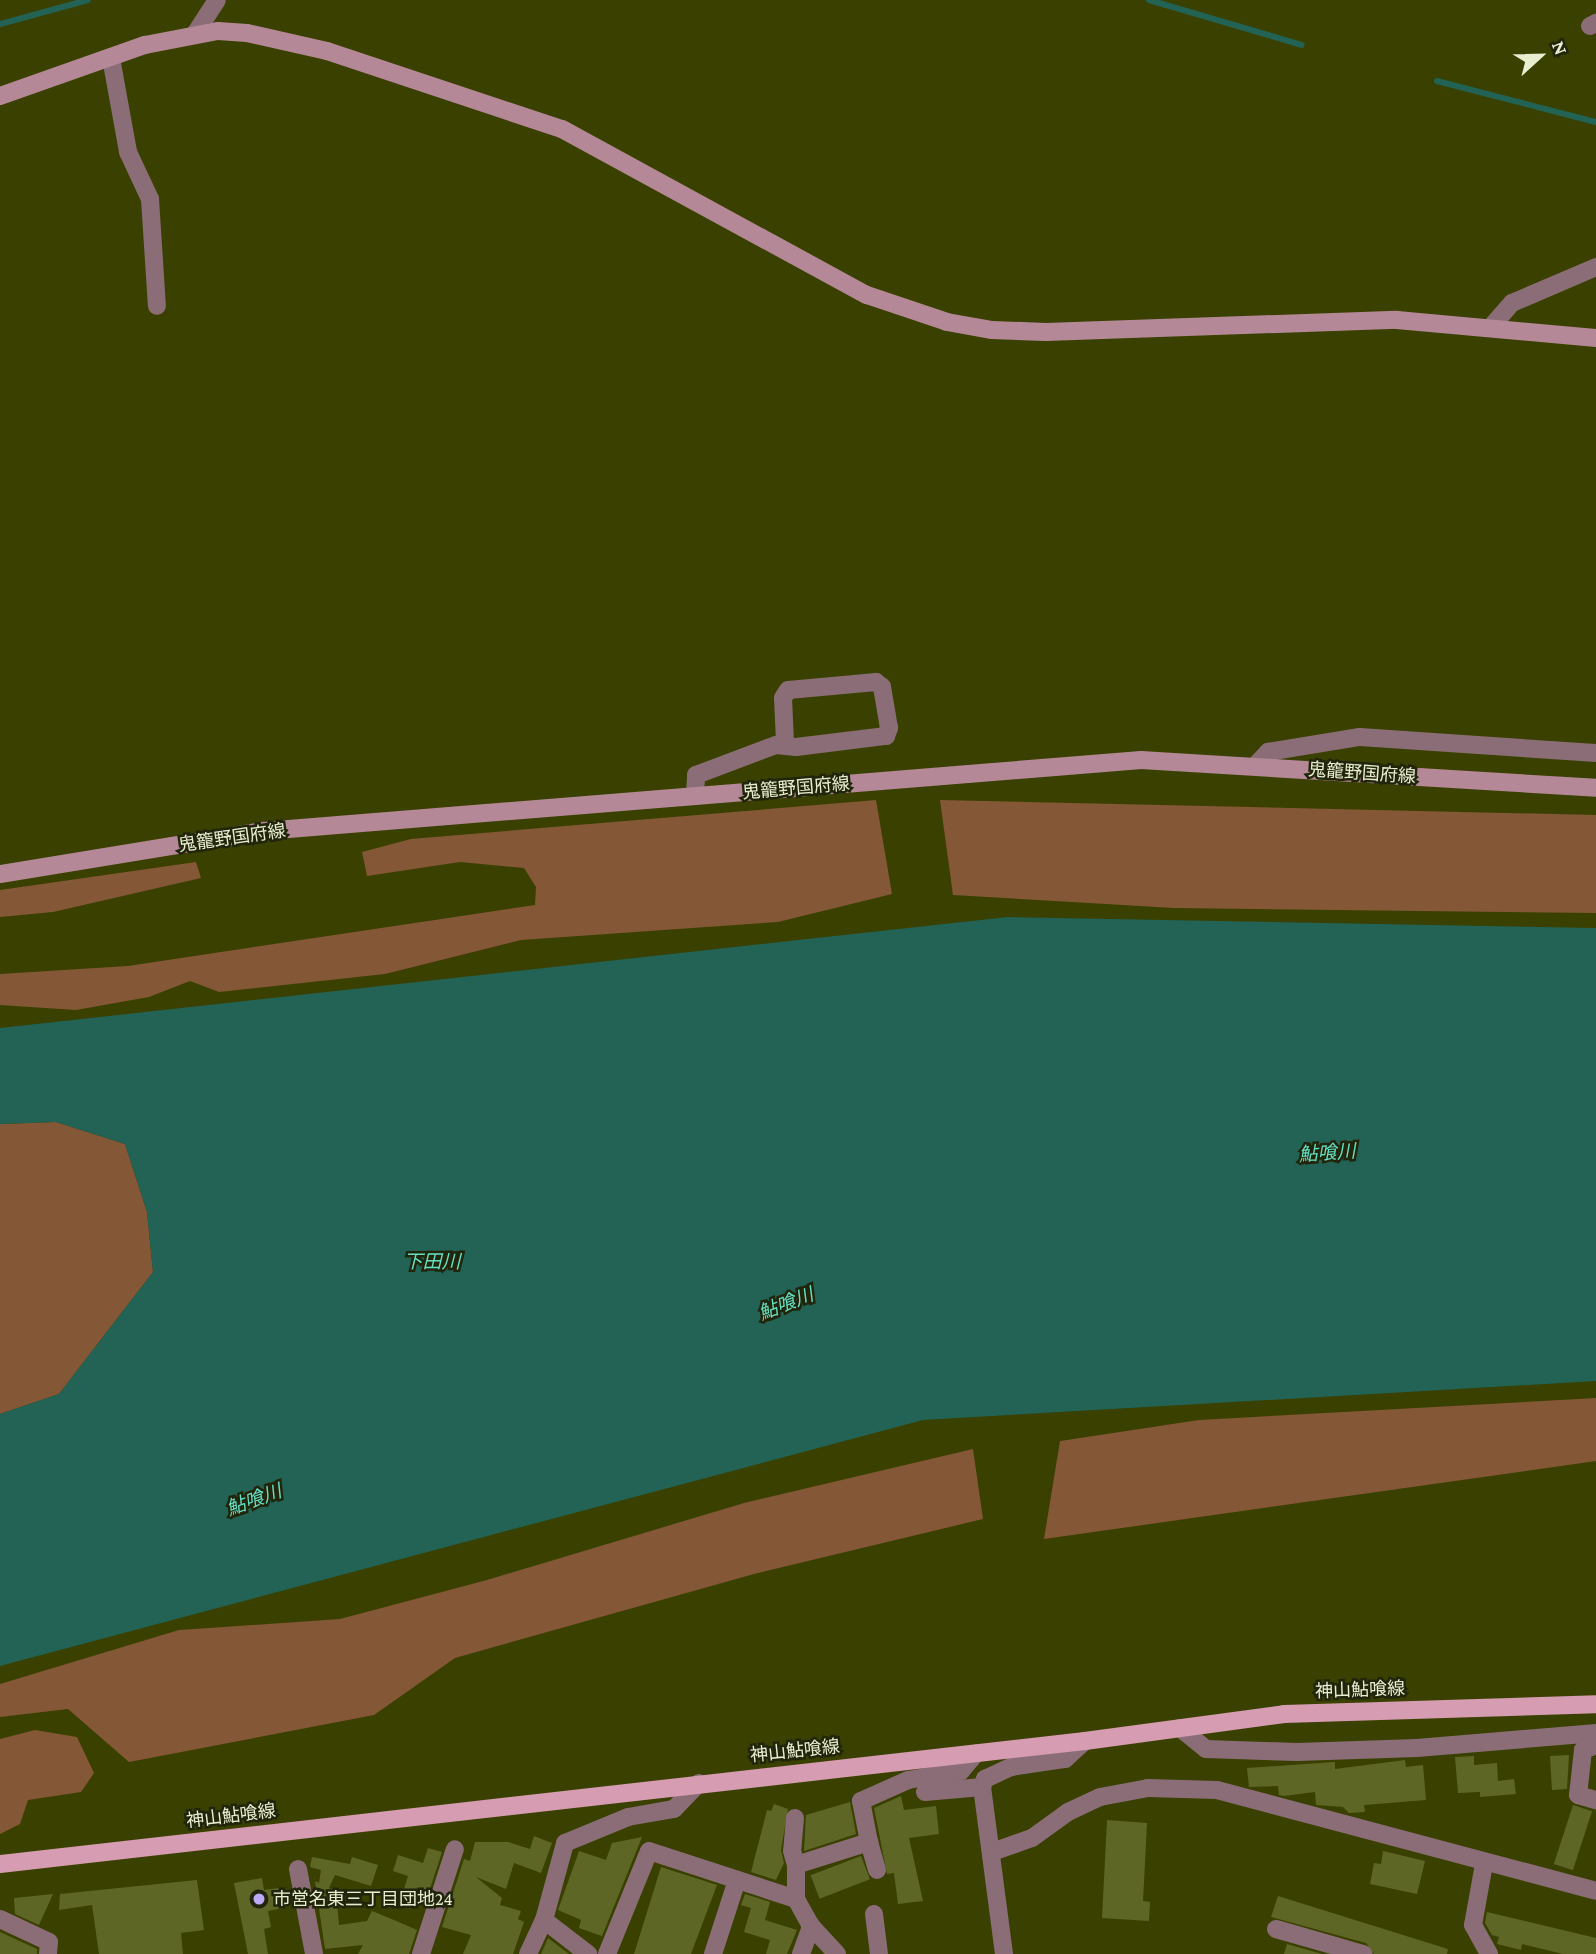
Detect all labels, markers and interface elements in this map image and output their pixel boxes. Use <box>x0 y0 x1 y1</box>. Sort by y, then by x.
north arrow <box>1505 21 1575 91</box>
text: N <box>1548 38 1572 58</box>
street label: 鬼籠野国府線 <box>1307 758 1417 788</box>
street label: 鬼籠野国府線 <box>741 773 851 803</box>
street label: 鬼籠野国府線 <box>177 820 287 856</box>
water label: 鮎喰川 <box>1298 1140 1356 1166</box>
water label: 下田川 <box>404 1251 460 1273</box>
water label: 鮎喰川 <box>755 1283 817 1325</box>
water label: 鮎喰川 <box>223 1480 285 1520</box>
street label: 神山鮎喰線 <box>1315 1678 1405 1702</box>
street label: 神山鮎喰線 <box>749 1736 841 1766</box>
street label: 神山鮎喰線 <box>185 1800 277 1832</box>
place label: 市営名東三丁目団地24 <box>273 1888 453 1910</box>
marker: 市営名東三丁目団地24 <box>251 1891 267 1907</box>

